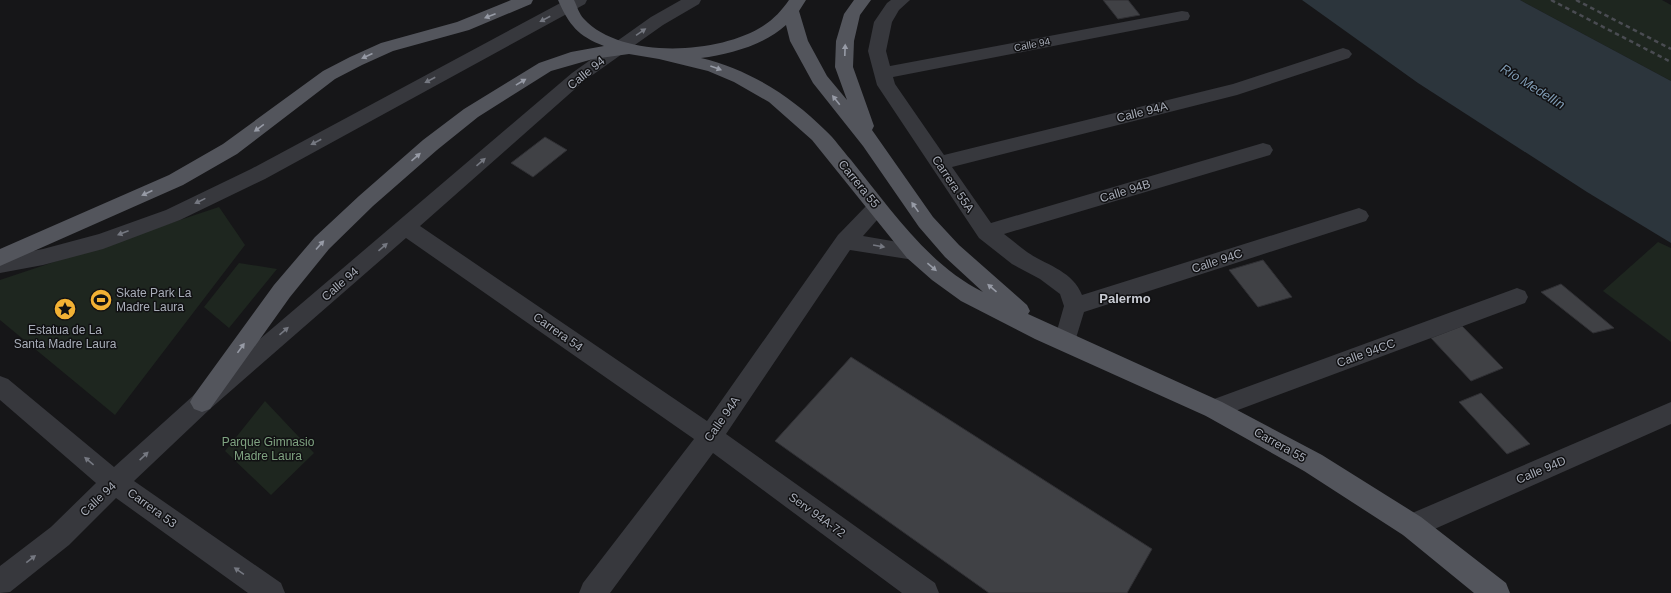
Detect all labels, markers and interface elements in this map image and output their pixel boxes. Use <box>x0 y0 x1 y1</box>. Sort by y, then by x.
one-way arrow <box>483 14 495 20</box>
one-way arrow <box>539 15 550 22</box>
one-way arrow <box>636 28 647 35</box>
street label: Calle 94 <box>1013 36 1052 53</box>
one-way arrow <box>841 44 848 56</box>
one-way arrow <box>361 53 372 59</box>
street label: Calle 94 <box>564 54 608 92</box>
water label: Río Medellín <box>1498 61 1568 112</box>
one-way arrow <box>710 66 722 72</box>
one-way arrow <box>424 77 436 84</box>
one-way arrow <box>516 78 527 86</box>
one-way arrow <box>832 95 841 106</box>
street label: Calle 94A <box>1115 99 1169 125</box>
one-way arrow <box>254 124 264 132</box>
one-way arrow <box>310 139 322 146</box>
one-way arrow <box>411 153 421 162</box>
street label: Carrera 55A <box>929 153 977 215</box>
one-way arrow <box>476 157 487 166</box>
street label: Carrera 55 <box>836 157 883 211</box>
street label: Calle 94B <box>1098 177 1152 205</box>
one-way arrow <box>141 190 153 196</box>
one-way arrow <box>195 198 206 204</box>
one-way arrow <box>911 202 919 212</box>
one-way arrow <box>117 231 129 237</box>
one-way arrow <box>316 240 325 250</box>
one-way arrow <box>378 242 388 251</box>
one-way arrow <box>873 244 885 250</box>
street label: Calle 94C <box>1190 246 1245 276</box>
one-way arrow <box>926 263 937 272</box>
street label: Calle 94 <box>319 264 361 304</box>
one-way arrow <box>987 283 997 292</box>
place label: Skate Park La Madre Laura <box>116 286 192 314</box>
sports icon: Skate Park La Madre Laura <box>88 287 114 313</box>
district label: Palermo <box>1099 291 1151 306</box>
place icon: Estatua de La Santa Madre Laura <box>52 296 78 322</box>
street label: Carrera 54 <box>530 310 586 354</box>
place label: Estatua de La Santa Madre Laura <box>14 323 117 351</box>
one-way arrow <box>279 327 290 336</box>
street label: Calle 94CC <box>1335 336 1398 370</box>
one-way arrow <box>237 343 245 353</box>
street label: Calle 94A <box>701 394 743 444</box>
street label: Carrera 55 <box>1252 425 1309 465</box>
park label: Parque Gimnasio Madre Laura <box>222 435 315 463</box>
one-way arrow <box>139 451 149 461</box>
street label: Calle 94D <box>1514 453 1568 487</box>
one-way arrow <box>84 456 94 465</box>
street label: Calle 94 <box>77 479 119 519</box>
street label: Carrera 53 <box>125 485 180 531</box>
street label: Serv 94A-72 <box>786 490 848 540</box>
one-way arrow <box>25 555 36 564</box>
one-way arrow <box>234 566 245 575</box>

